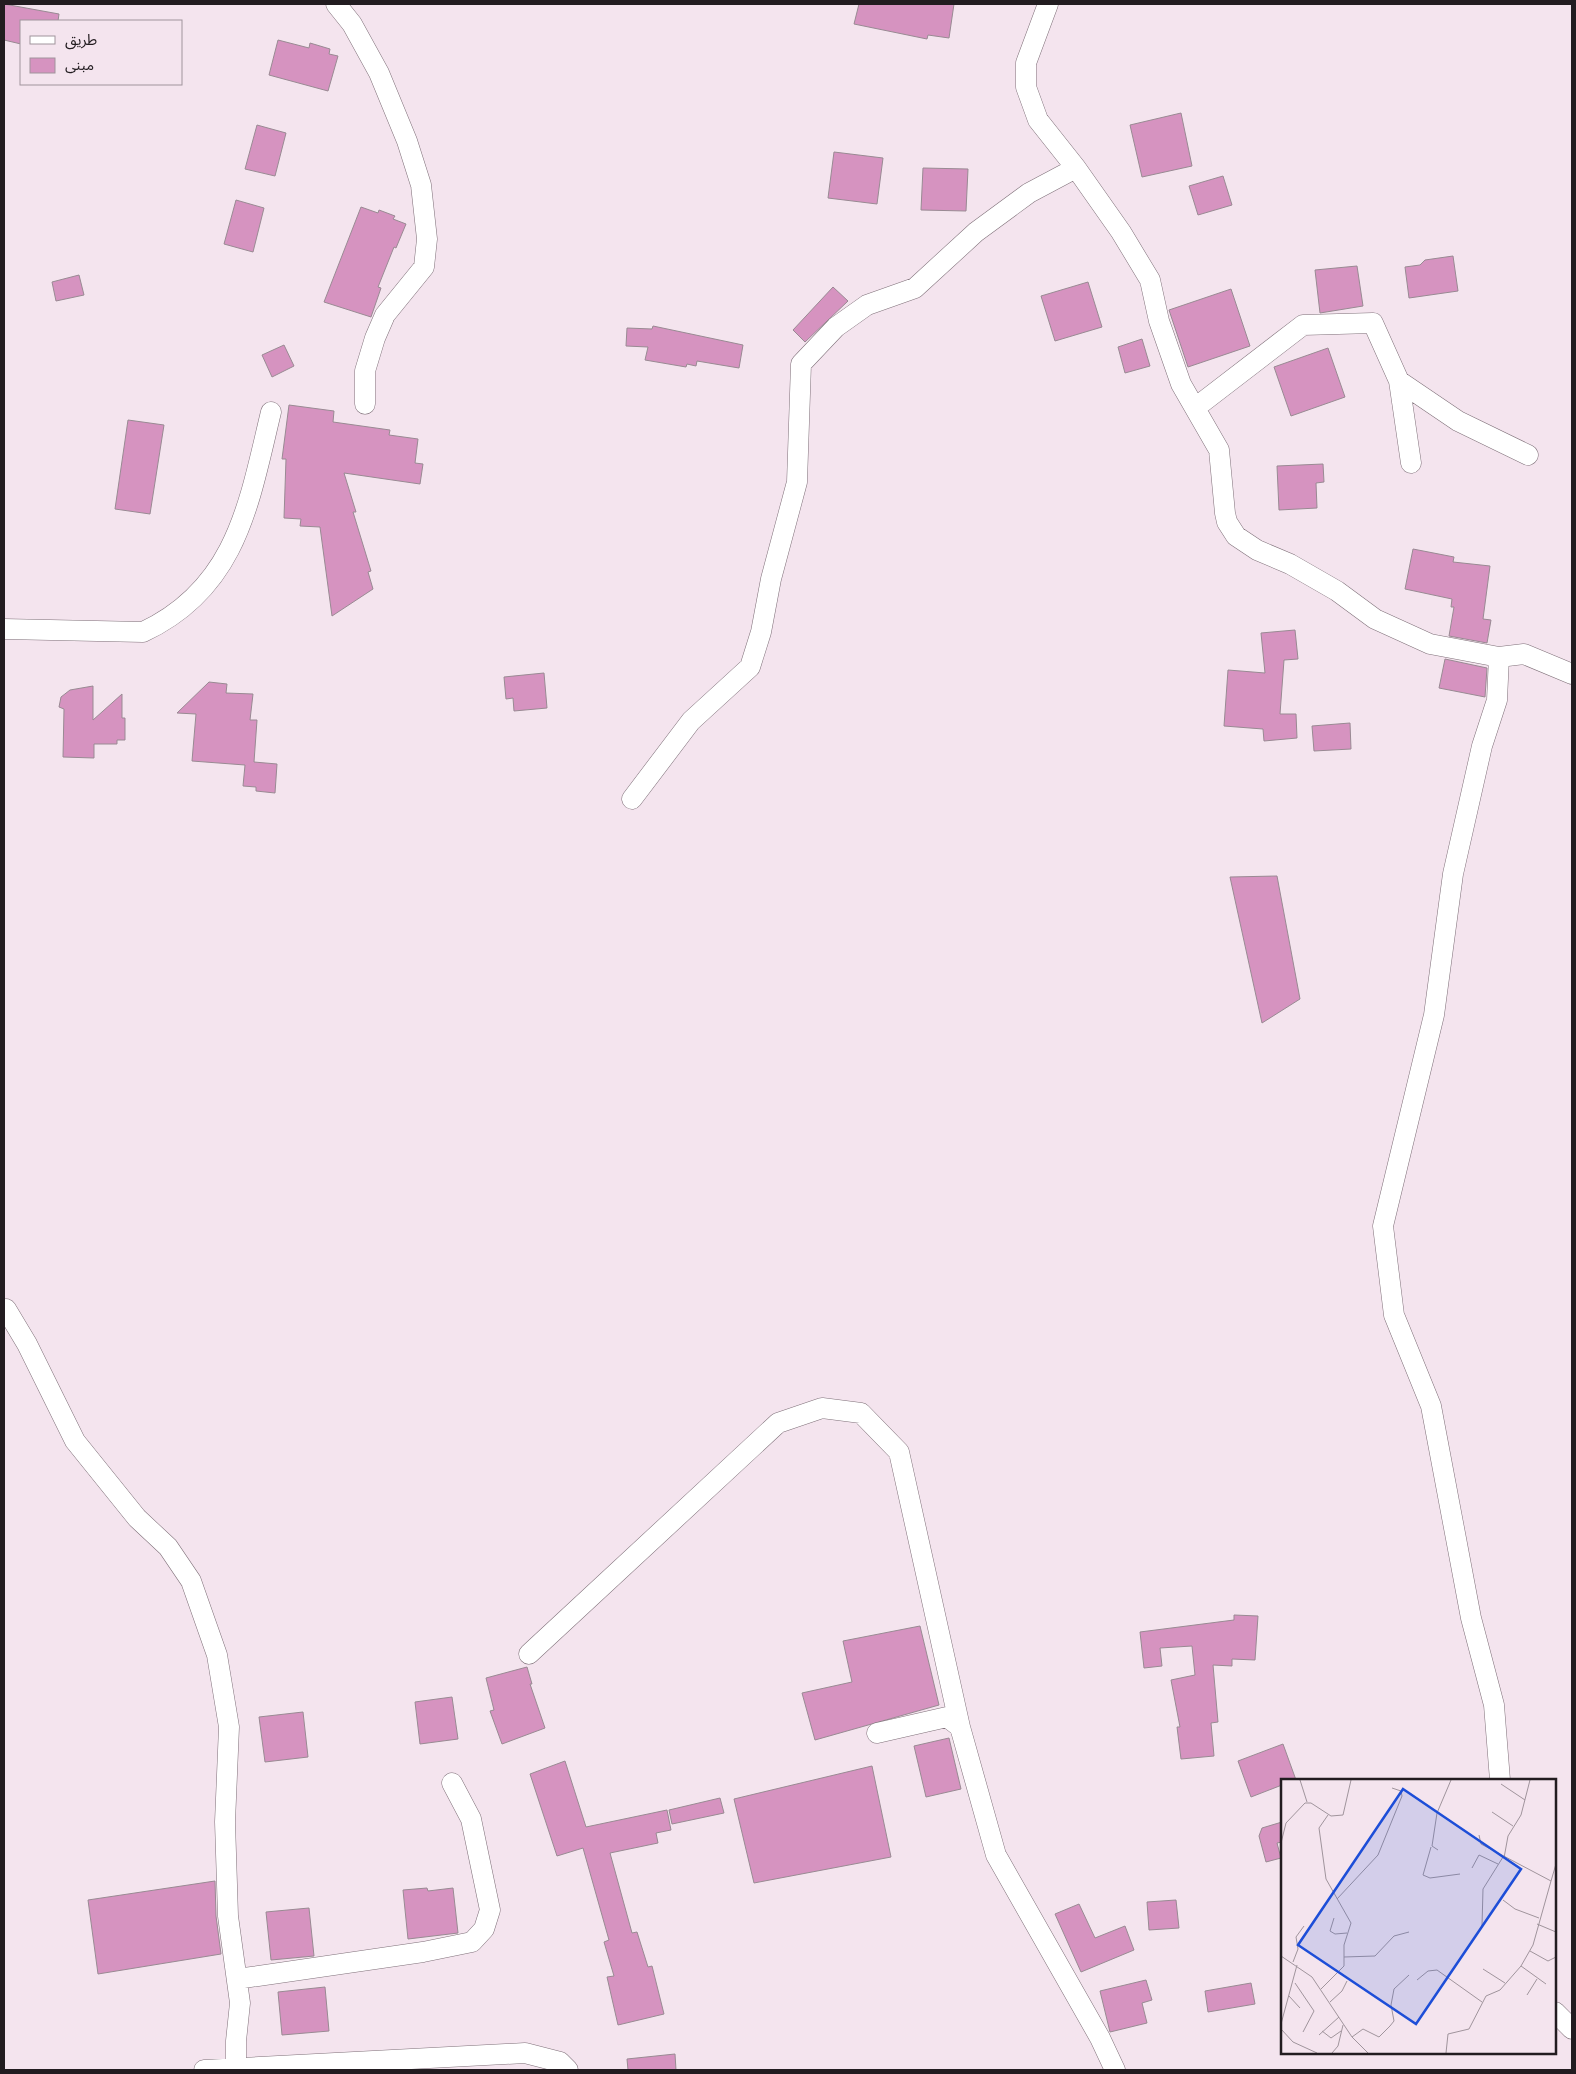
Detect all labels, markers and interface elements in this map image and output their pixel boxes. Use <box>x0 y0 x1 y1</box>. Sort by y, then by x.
legend <box>20 20 182 85</box>
text: طريق <box>65 31 97 50</box>
text: مبنى <box>65 56 94 74</box>
inset map <box>1281 1779 1556 2054</box>

